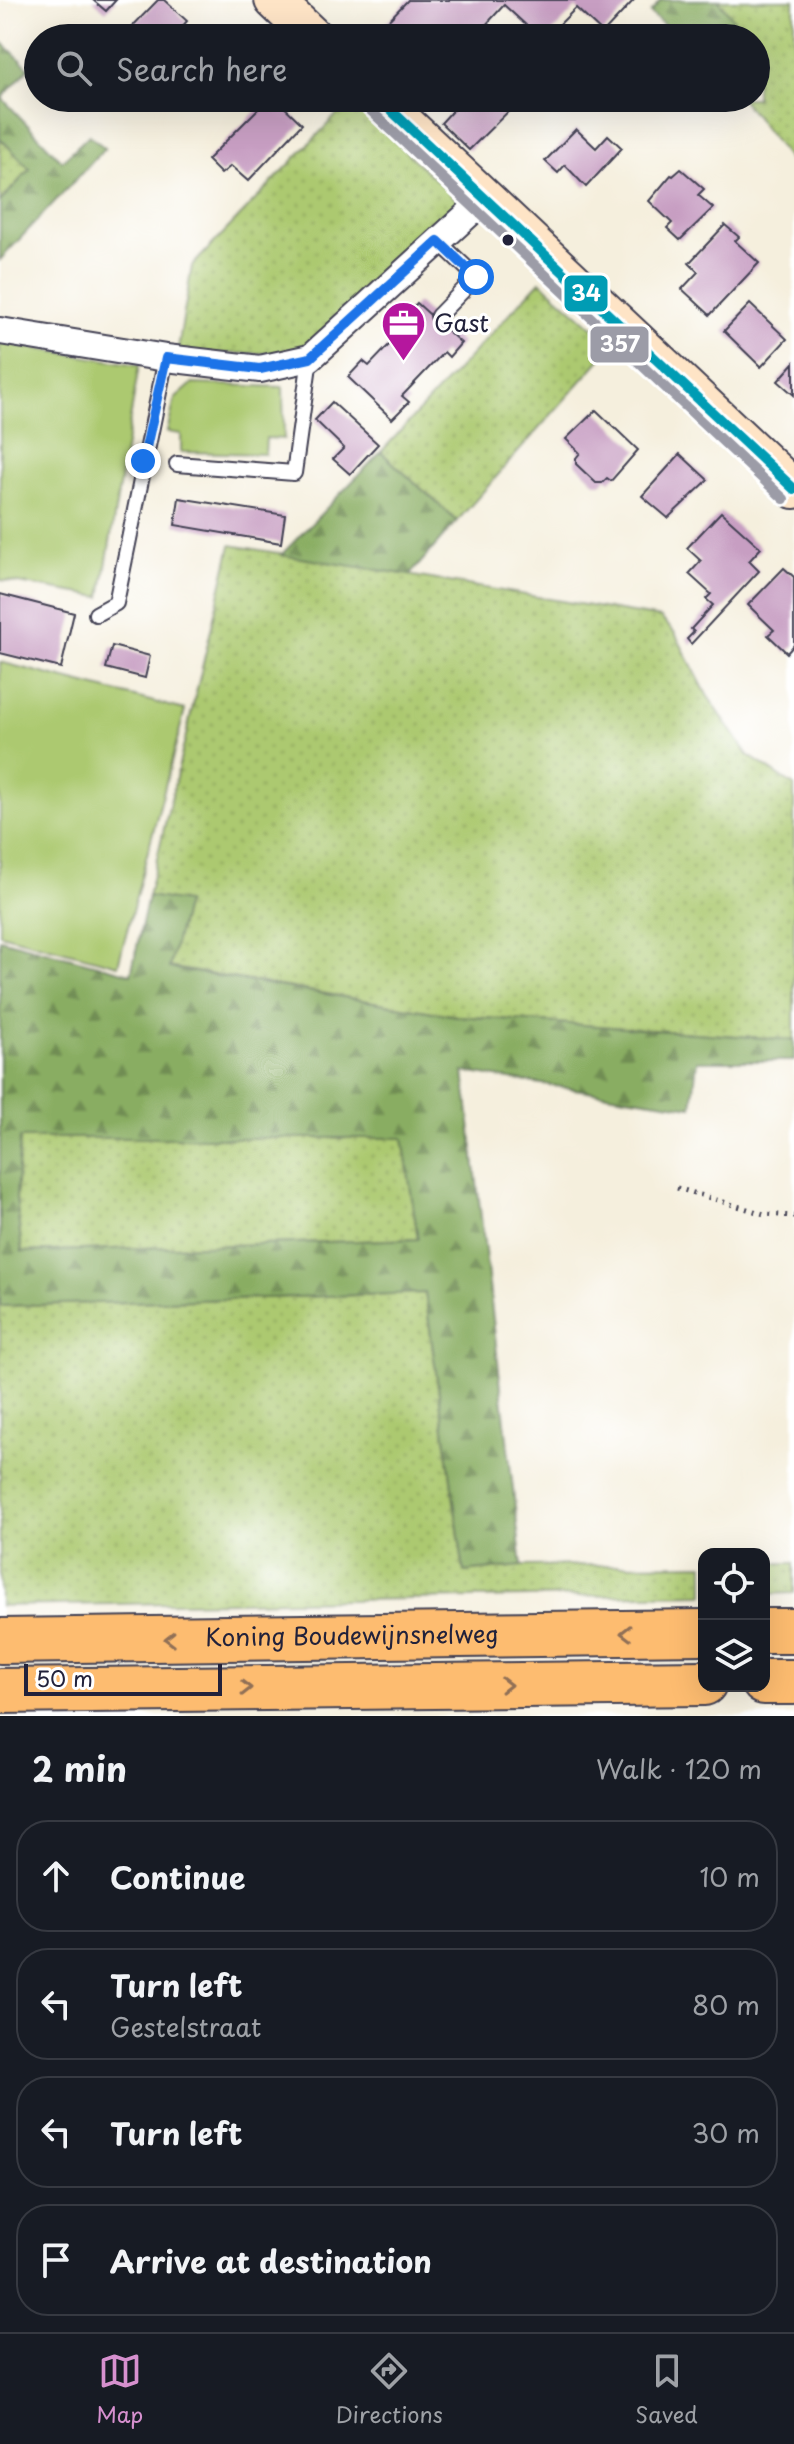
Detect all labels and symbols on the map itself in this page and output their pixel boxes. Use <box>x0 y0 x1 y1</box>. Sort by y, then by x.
unlabelled marker <box>500 232 516 248</box>
route start <box>458 259 494 295</box>
line badge: 34 <box>563 274 609 313</box>
text: 34 <box>571 275 601 308</box>
office icon: Gast <box>379 300 427 363</box>
place label: Gast <box>434 304 489 340</box>
line badge: 357 <box>589 325 650 364</box>
text: 357 <box>600 326 641 359</box>
route end <box>125 443 161 479</box>
street label: Koning Boudewijnsnelweg <box>205 1615 499 1654</box>
one-way arrow <box>619 1624 632 1642</box>
one-way arrow <box>163 1630 176 1647</box>
scale bar <box>24 1660 222 1696</box>
one-way arrow <box>500 1676 513 1694</box>
one-way arrow <box>240 1679 253 1697</box>

